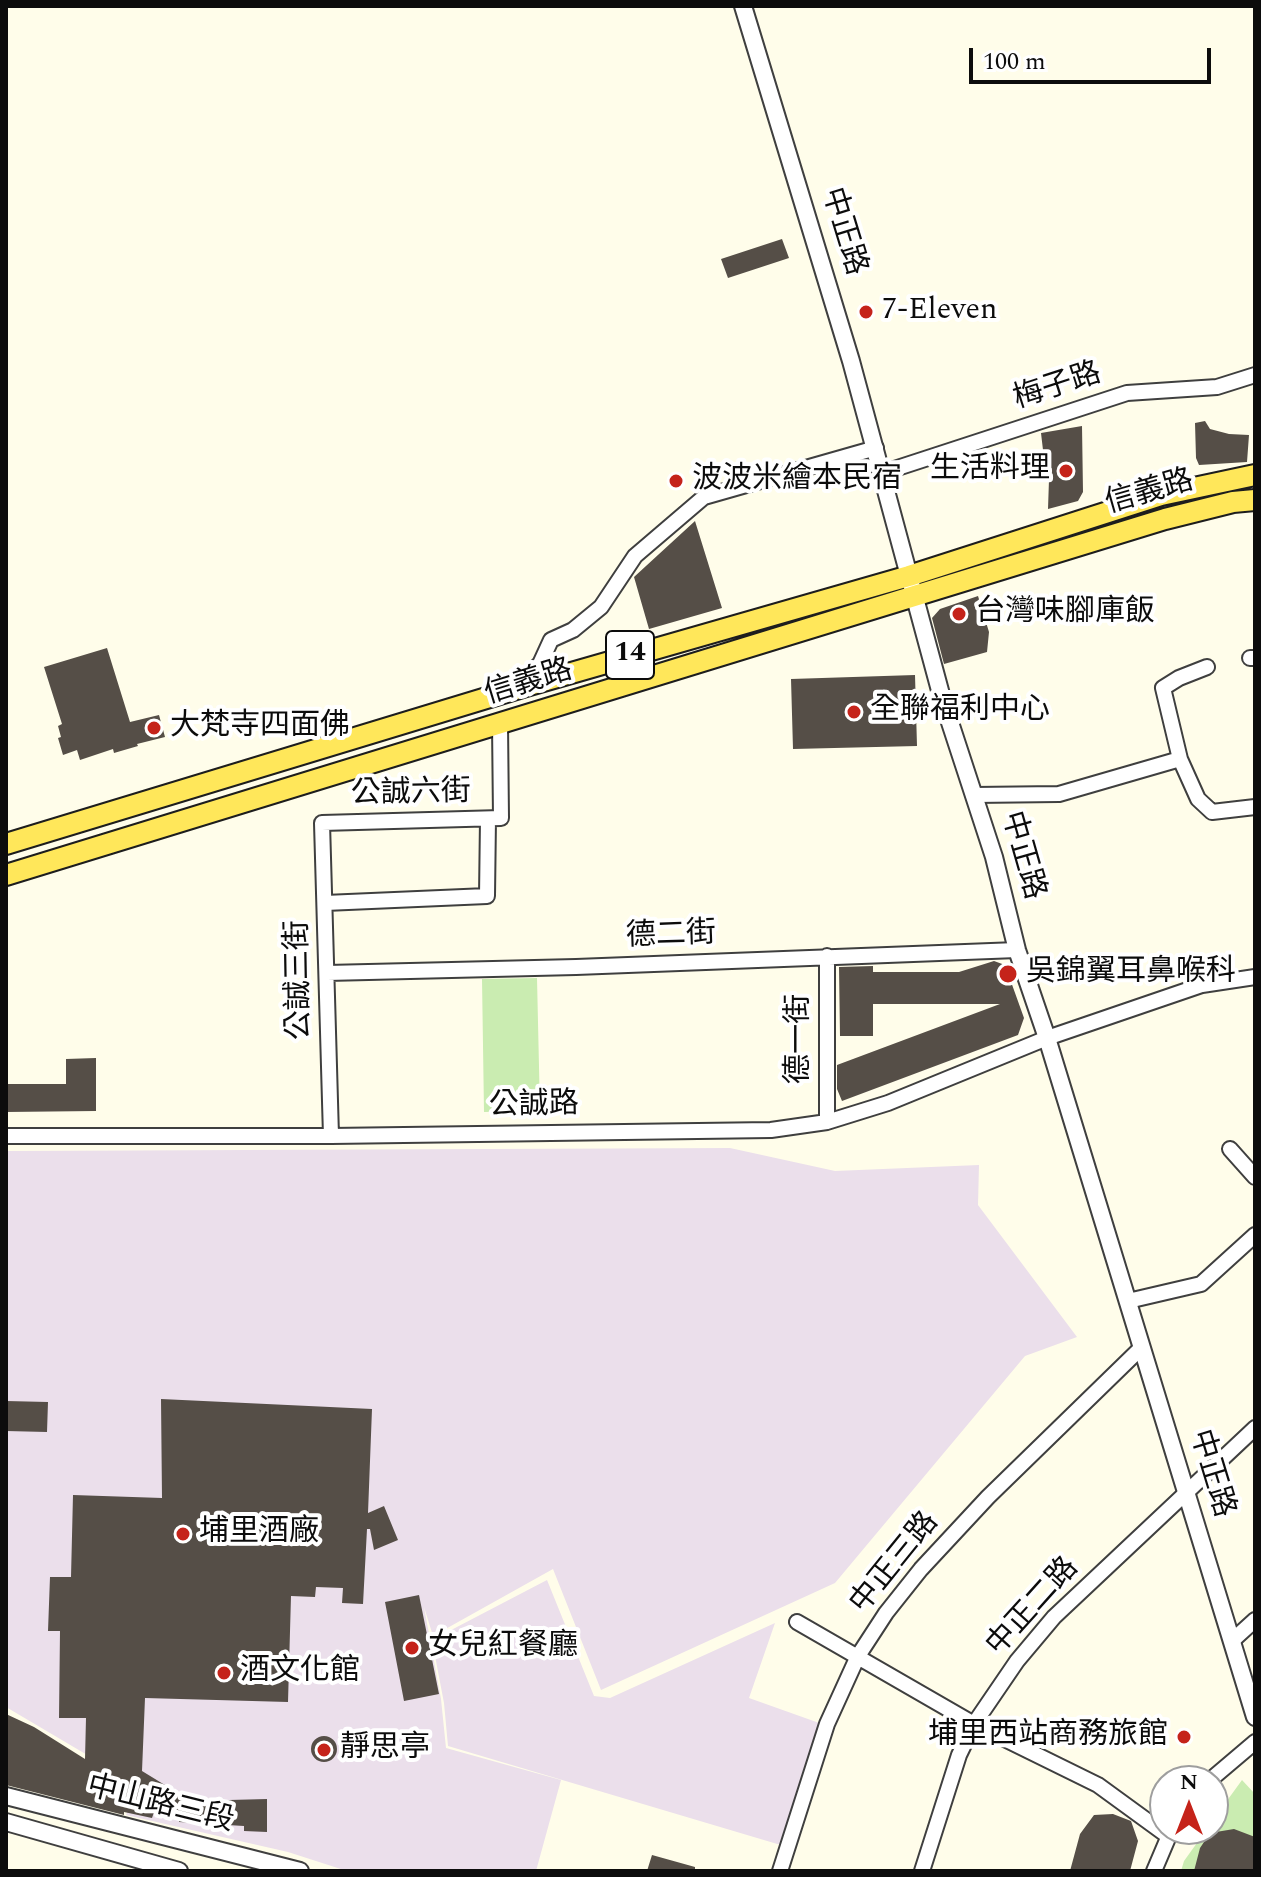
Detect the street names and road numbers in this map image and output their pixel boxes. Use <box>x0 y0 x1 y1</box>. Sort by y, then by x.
street label: 中正路 <box>812 184 872 280</box>
street label: 梅子路 <box>1010 357 1106 419</box>
street label: 信義路 <box>1102 464 1198 524</box>
road number: 14 <box>606 631 654 679</box>
street label: 信義路 <box>481 654 577 714</box>
street label: 公誠六街 <box>351 776 471 814</box>
street label: 中正路 <box>991 808 1051 904</box>
street label: 德二街 <box>625 917 717 957</box>
street label: 公誠三街 <box>282 920 320 1040</box>
street label: 德一街 <box>783 994 819 1084</box>
street label: 公誠路 <box>489 1088 579 1126</box>
street label: 中正路 <box>1180 1426 1240 1522</box>
street label: 中正三路 <box>844 1506 948 1622</box>
street label: 中正二路 <box>980 1551 1088 1665</box>
street label: 中山路三段 <box>83 1770 237 1842</box>

